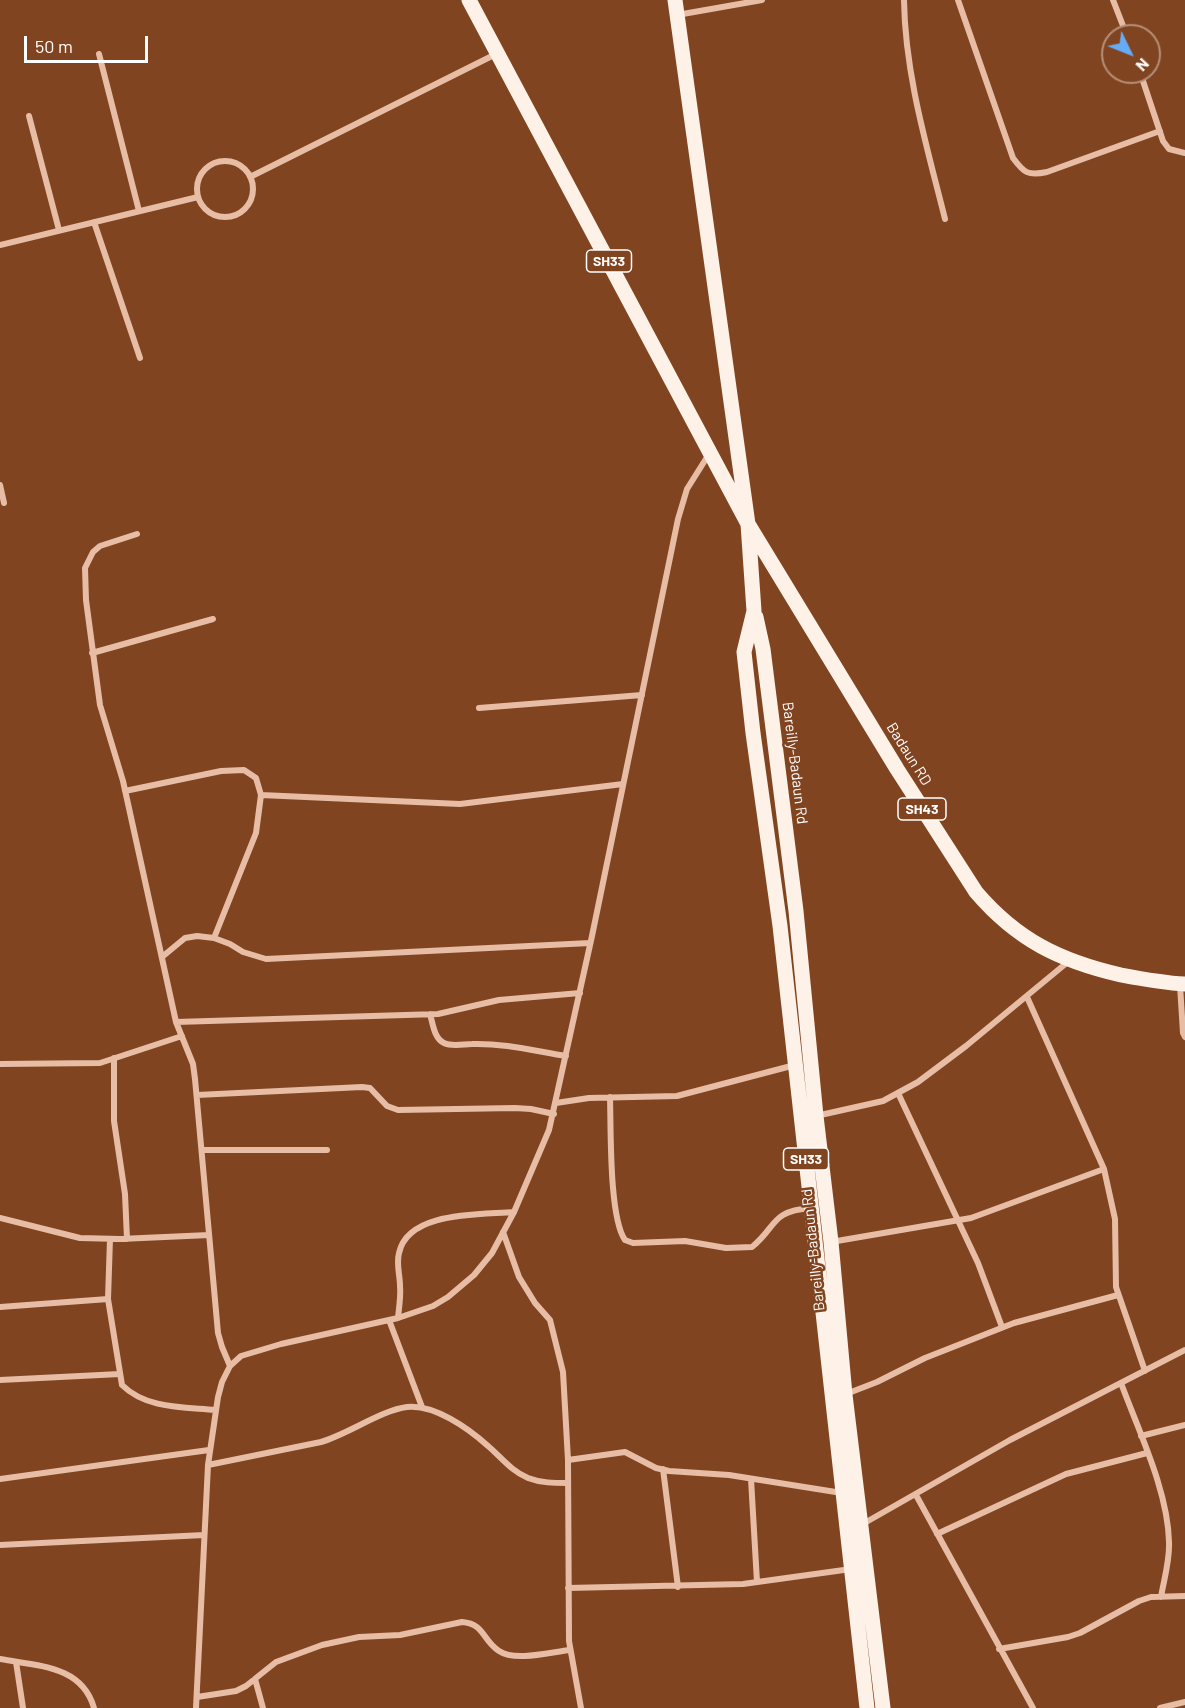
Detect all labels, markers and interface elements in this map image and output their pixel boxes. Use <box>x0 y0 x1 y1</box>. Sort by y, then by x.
scale bar <box>27 24 152 62</box>
north arrow <box>1101 24 1161 84</box>
text: 50 m <box>35 35 73 57</box>
text: N <box>1132 55 1154 76</box>
road number: SH33 <box>586 250 632 272</box>
street label: Bareilly-Badaun Rd <box>779 701 811 825</box>
street label: Badaun RD <box>883 719 935 789</box>
road number: SH43 <box>898 798 946 820</box>
road number: SH33 <box>784 1148 828 1170</box>
street label: Bareilly-Badaun Rd <box>798 1188 828 1312</box>

